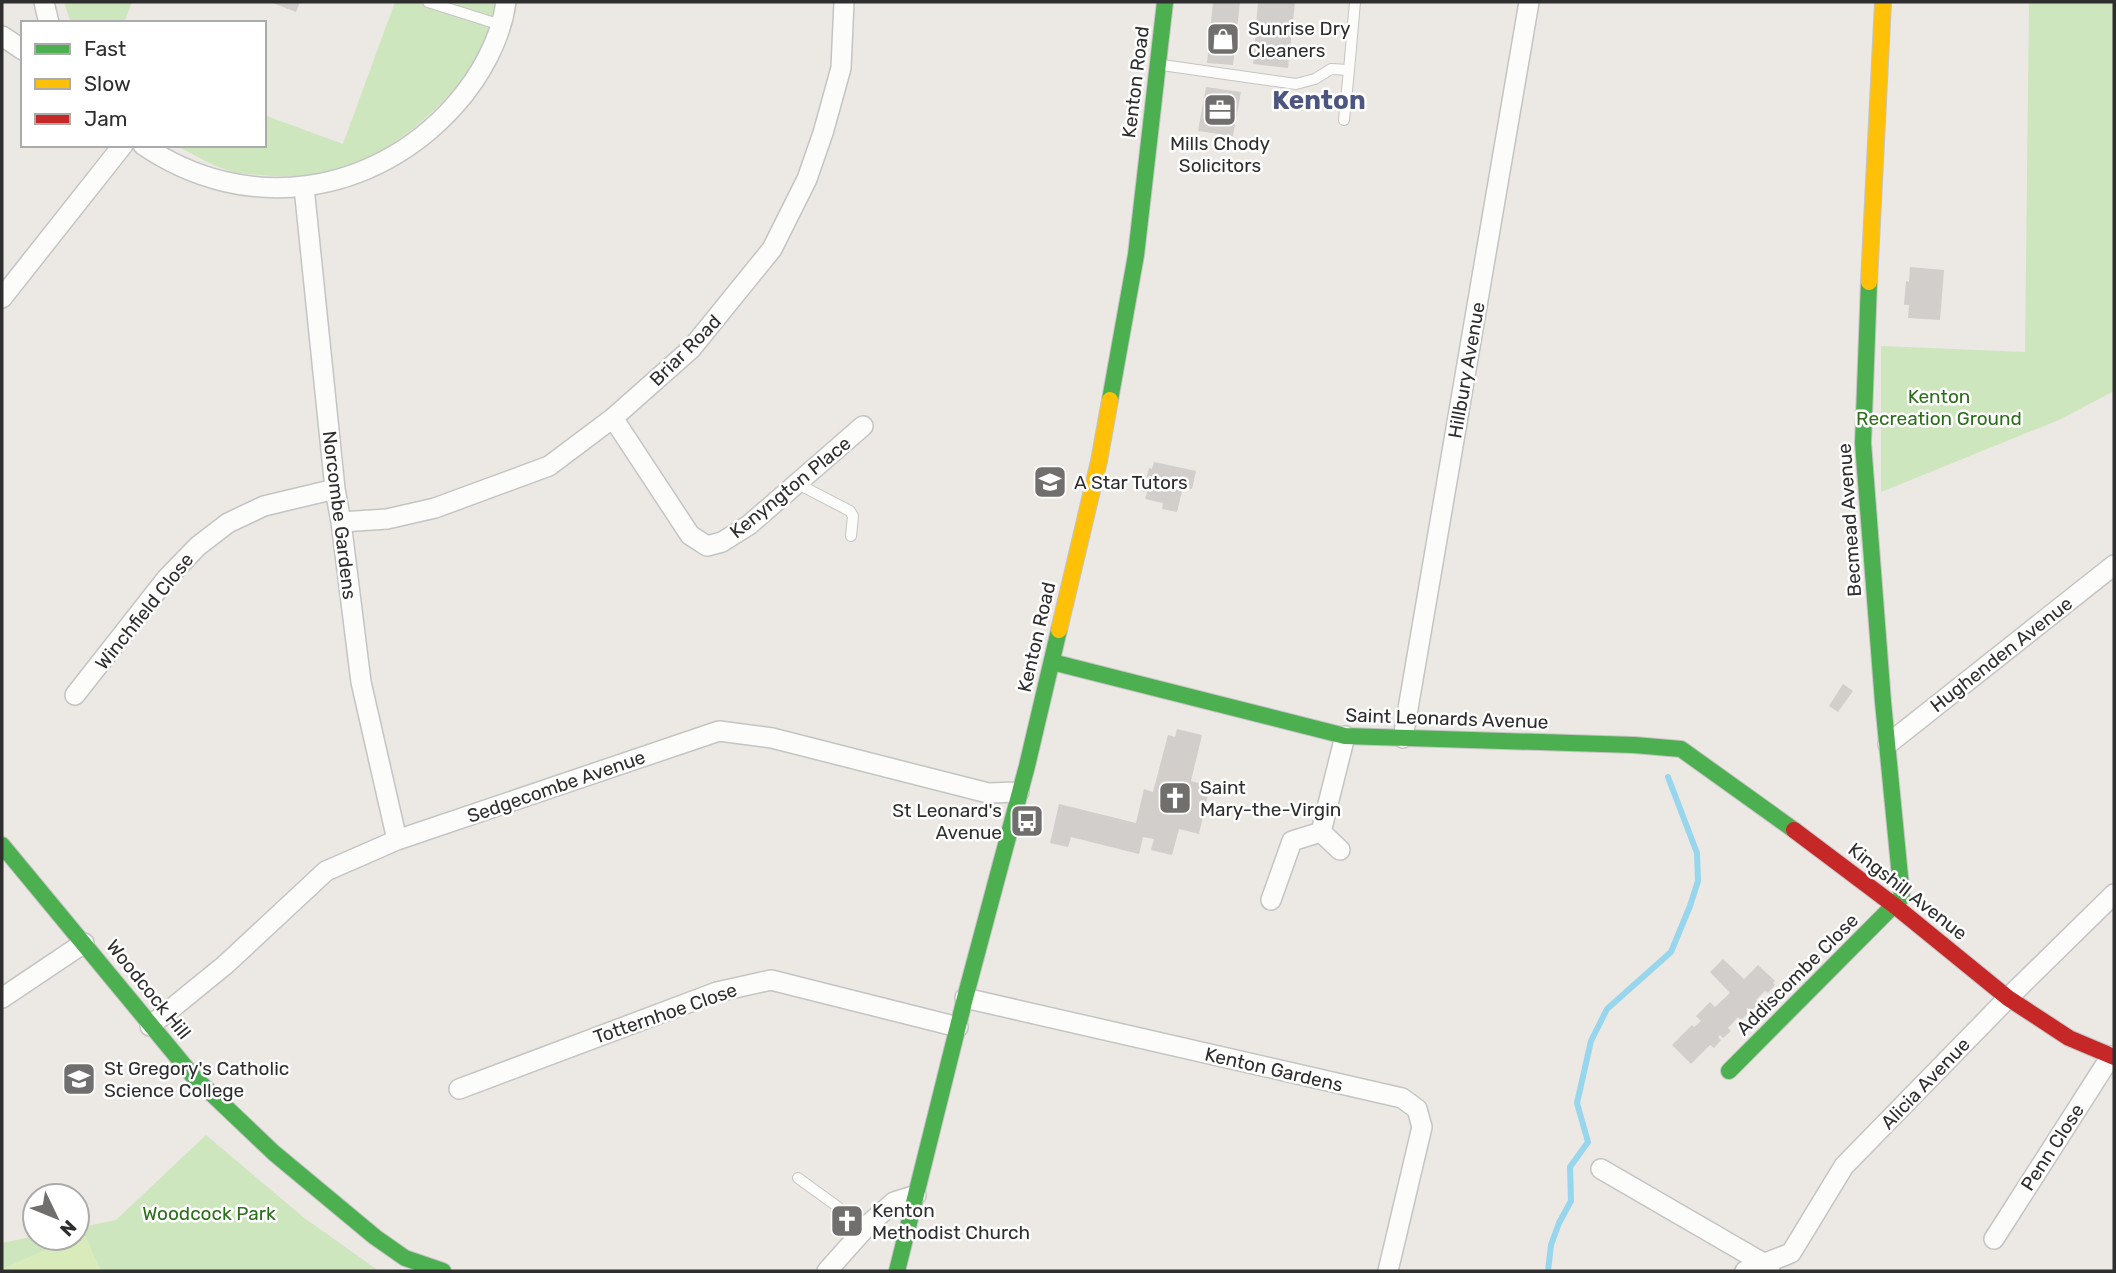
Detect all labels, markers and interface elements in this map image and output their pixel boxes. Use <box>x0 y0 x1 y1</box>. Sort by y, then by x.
place label: Sunrise Dry Cleaners <box>1248 17 1350 62</box>
shop icon: Sunrise Dry Cleaners <box>1204 20 1242 58</box>
legend <box>21 21 266 147</box>
street label: Kenton Road <box>1117 25 1154 139</box>
text: Fast <box>84 36 126 61</box>
text: Slow <box>84 71 131 96</box>
district label: Kenton <box>1272 85 1366 116</box>
office icon: Mills Chody Solicitors <box>1201 91 1239 129</box>
text: Jam <box>84 106 128 131</box>
place label: Mills Chody Solicitors <box>1170 132 1270 177</box>
street label: Hillbury Avenue <box>1443 300 1490 440</box>
street label: Briar Road <box>645 310 726 391</box>
park label: Kenton Recreation Ground <box>1856 385 2022 430</box>
street label: Norcombe Gardens <box>318 429 361 601</box>
street label: Kenyngton Place <box>725 432 855 543</box>
street label: Becmead Avenue <box>1833 442 1866 598</box>
school or university icon: A Star Tutors <box>1031 463 1069 501</box>
place label: A Star Tutors <box>1074 471 1188 494</box>
street label: Winchfield Close <box>90 548 198 674</box>
street label: Kenton Road <box>1013 580 1060 694</box>
street label: Hughenden Avenue <box>1926 592 2077 717</box>
street label: Saint Leonards Avenue <box>1345 703 1549 734</box>
street label: Sedgecombe Avenue <box>464 745 648 828</box>
place label: Saint Mary-the-Virgin <box>1200 776 1341 821</box>
church icon: Saint Mary-the-Virgin <box>1156 779 1194 817</box>
place label: St Leonard's Avenue <box>892 799 1002 844</box>
bus stop icon: St Leonard's Avenue <box>1008 802 1046 840</box>
street label: Kingshill Avenue <box>1844 838 1972 945</box>
street label: Addiscombe Close <box>1732 909 1863 1040</box>
street label: Woodcock Hill <box>101 935 196 1044</box>
street label: Totternhoe Close <box>590 978 740 1049</box>
street label: Alicia Avenue <box>1876 1033 1975 1134</box>
street label: Kenton Gardens <box>1203 1042 1345 1097</box>
place label: St Gregory's Catholic Science College <box>104 1057 289 1102</box>
school or university icon: St Gregory's Catholic Science College <box>60 1060 98 1098</box>
street label: Penn Close <box>2016 1100 2089 1195</box>
north arrow <box>21 1182 91 1252</box>
place label: Kenton Methodist Church <box>872 1199 1030 1244</box>
park label: Woodcock Park <box>142 1202 276 1225</box>
church icon: Kenton Methodist Church <box>828 1202 866 1240</box>
text: N <box>55 1215 81 1241</box>

